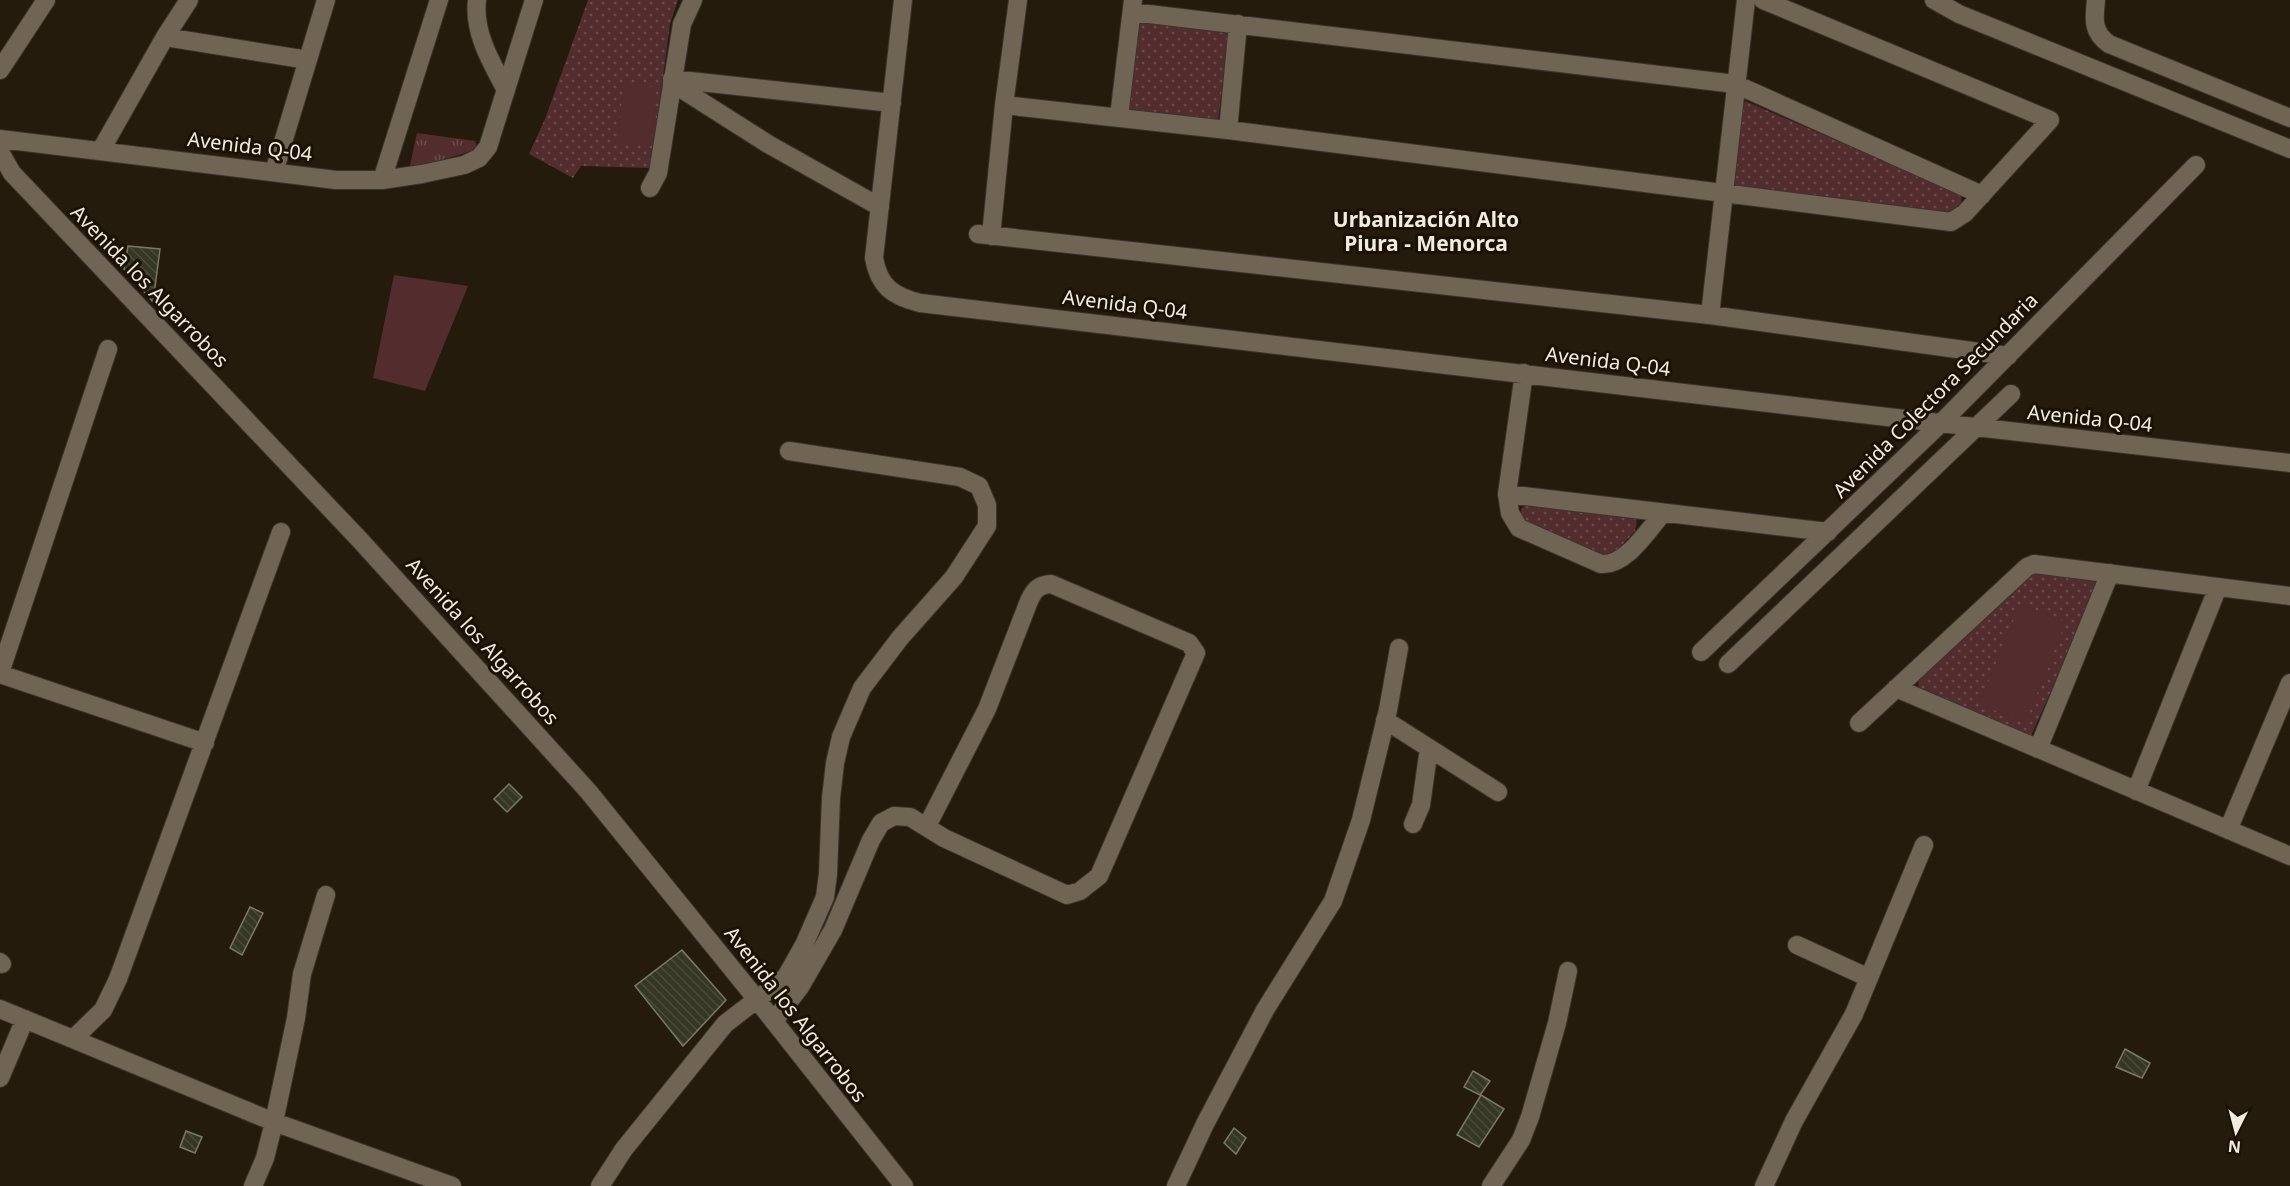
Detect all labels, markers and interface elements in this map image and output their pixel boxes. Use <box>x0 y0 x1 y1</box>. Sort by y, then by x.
street label: Avenida Q-04 <box>186 125 314 167</box>
street label: Avenida los Algarrobos <box>65 199 235 373</box>
district label: Urbanización Alto Piura - Menorca <box>1333 205 1519 257</box>
street label: Avenida Q-04 <box>1061 283 1189 325</box>
street label: Avenida Colectora Secundaria <box>1827 287 2043 503</box>
street label: Avenida Q-04 <box>1544 340 1672 382</box>
street label: Avenida Q-04 <box>2026 398 2154 438</box>
street label: Avenida los Algarrobos <box>401 552 565 730</box>
street label: Avenida los Algarrobos <box>719 921 873 1107</box>
north arrow <box>2206 1102 2266 1162</box>
text: N <box>2227 1135 2242 1159</box>

